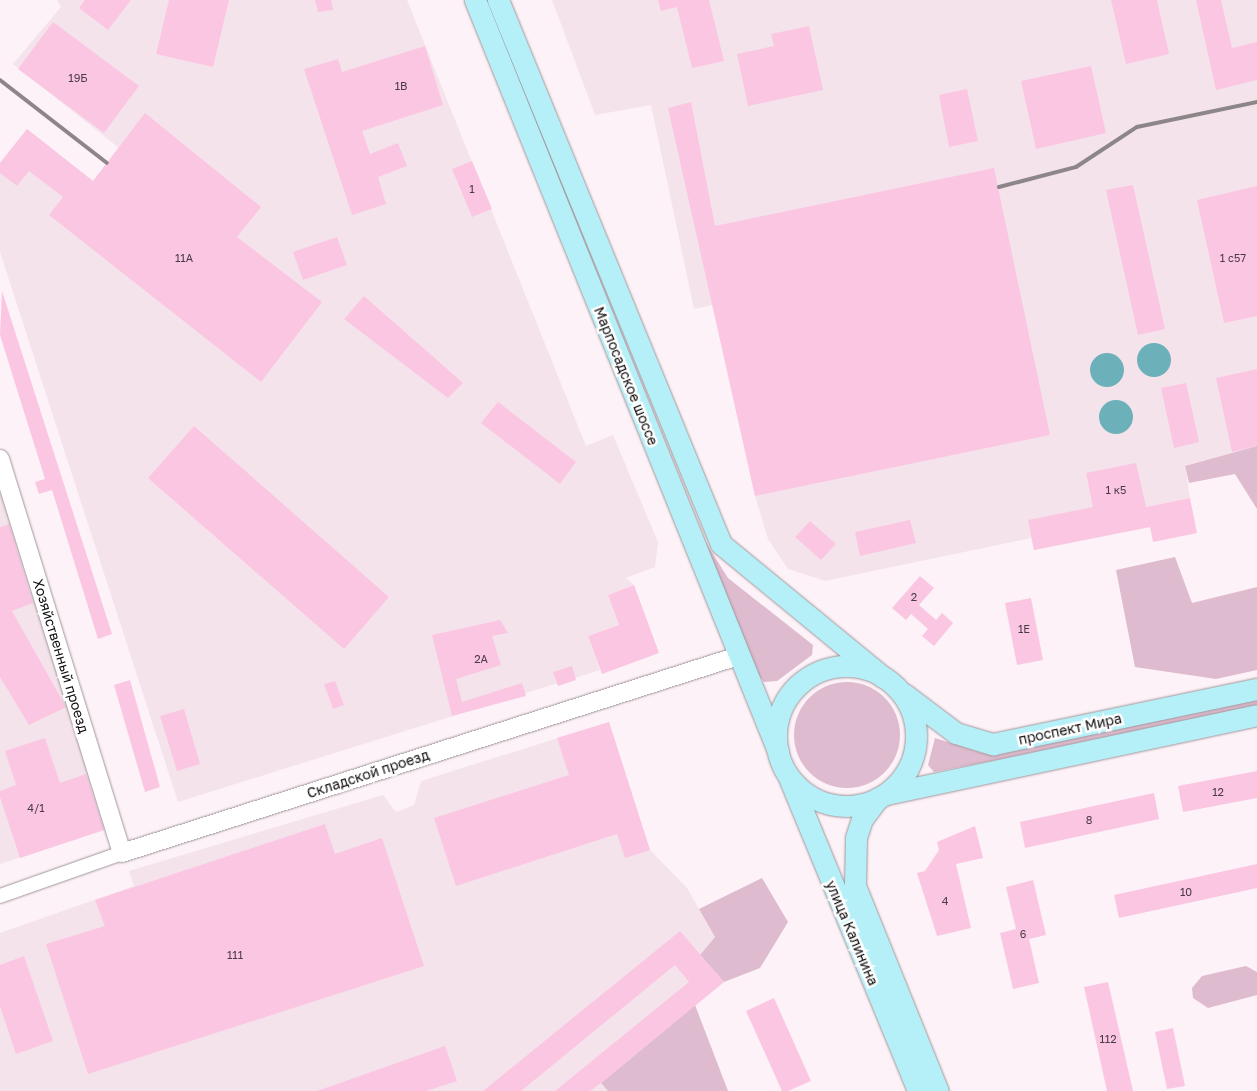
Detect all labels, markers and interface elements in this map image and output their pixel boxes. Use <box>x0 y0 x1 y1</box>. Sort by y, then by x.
house number: 19Б <box>68 71 88 85</box>
house number: 1В <box>395 79 407 93</box>
house number: 1 <box>469 182 475 196</box>
house number: 11А <box>175 251 193 265</box>
house number: 1 с57 <box>1220 251 1246 265</box>
street label: Марпосадское шоссе <box>591 304 661 448</box>
house number: 1 к5 <box>1106 483 1126 497</box>
street label: Хозяйственный проезд <box>30 577 92 735</box>
house number: 2 <box>911 590 917 604</box>
house number: 1Е <box>1018 622 1030 636</box>
house number: 2А <box>474 652 488 666</box>
street label: проспект Мира <box>1017 710 1123 748</box>
street label: Складской проезд <box>305 746 431 802</box>
house number: 12 <box>1212 785 1224 799</box>
house number: 4/1 <box>27 801 45 815</box>
house number: 8 <box>1086 813 1092 827</box>
street label: улица Калинина <box>822 878 882 988</box>
house number: 10 <box>1180 885 1192 899</box>
house number: 4 <box>942 894 948 908</box>
house number: 6 <box>1020 927 1026 941</box>
house number: 111 <box>227 948 243 962</box>
house number: 112 <box>1099 1032 1117 1046</box>

